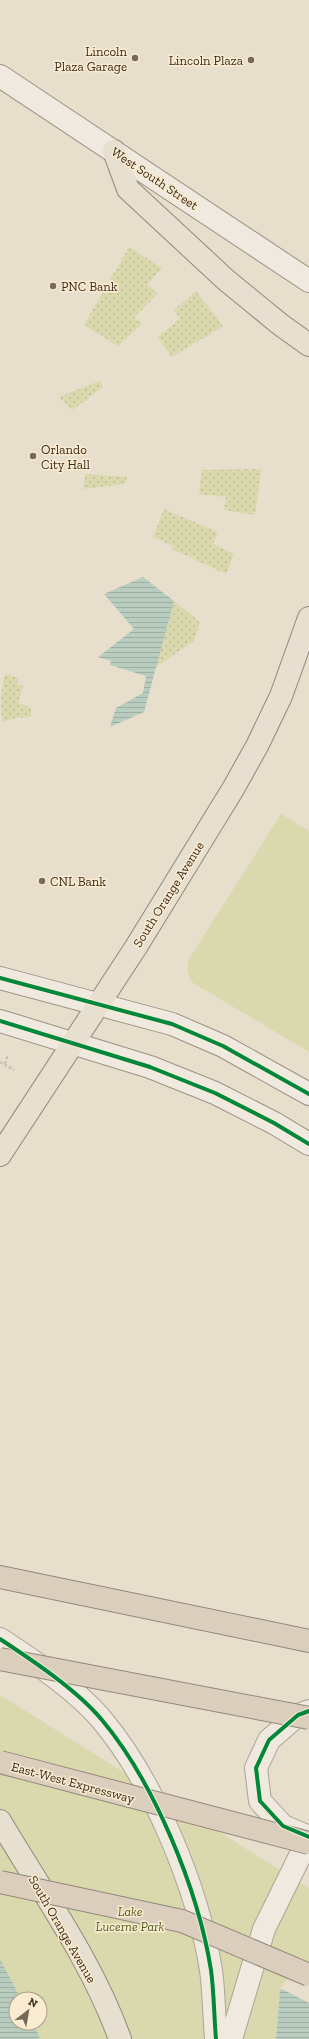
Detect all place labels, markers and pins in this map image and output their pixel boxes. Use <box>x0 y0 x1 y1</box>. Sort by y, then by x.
place label: Lincoln Plaza Garage <box>54 44 128 74</box>
marker: Lincoln Plaza Garage <box>130 53 140 63</box>
place label: Lincoln Plaza <box>169 53 244 68</box>
marker: Lincoln Plaza <box>246 55 256 65</box>
place label: PNC Bank <box>61 279 118 294</box>
marker: PNC Bank <box>48 281 58 291</box>
place label: Orlando City Hall <box>41 442 91 472</box>
marker: Orlando City Hall <box>28 451 38 461</box>
place label: CNL Bank <box>50 874 106 889</box>
marker: CNL Bank <box>37 876 47 886</box>

